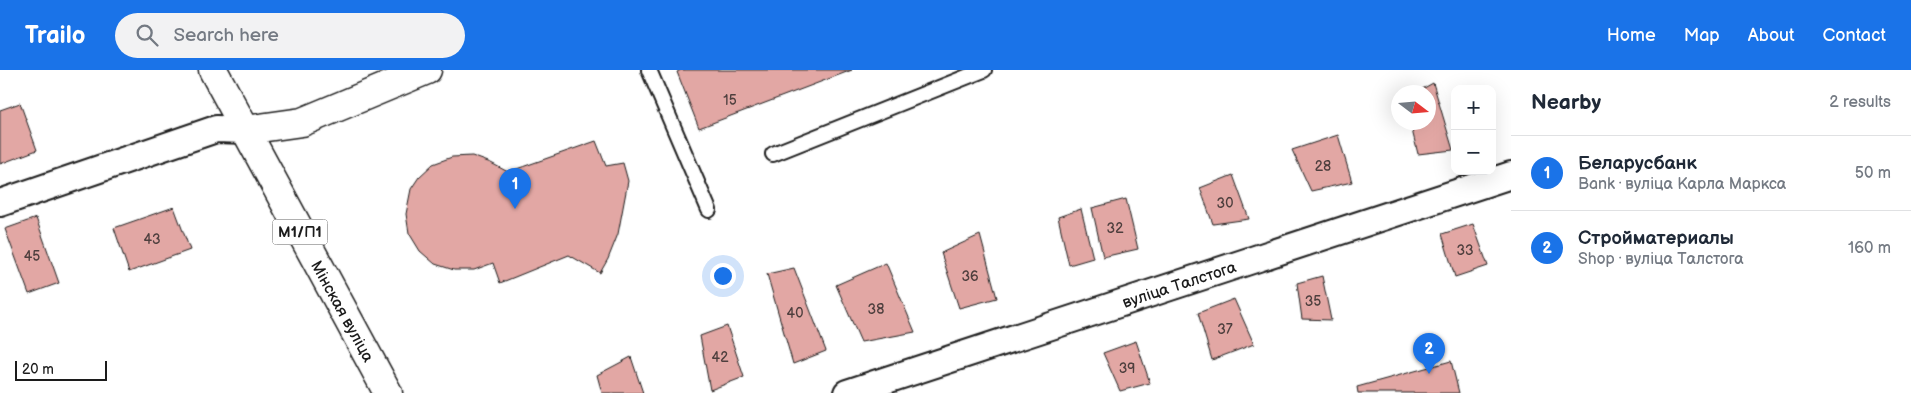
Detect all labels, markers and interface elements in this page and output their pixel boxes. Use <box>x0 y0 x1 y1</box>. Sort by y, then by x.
search box <box>115 13 465 58</box>
text: Trailo <box>25 21 85 50</box>
icon: search <box>133 21 161 49</box>
text: Search here <box>173 24 279 47</box>
text: Home <box>1607 25 1656 46</box>
text: Map <box>1684 25 1720 46</box>
text: About <box>1748 25 1795 46</box>
text: Contact <box>1823 25 1886 46</box>
north arrow <box>1391 85 1436 130</box>
map controls <box>1451 85 1496 175</box>
button: + <box>1451 85 1496 130</box>
text: Nearby <box>1531 90 1601 115</box>
house number: 15 <box>723 92 737 109</box>
text: 2 results <box>1829 93 1891 112</box>
button: − <box>1451 130 1496 175</box>
text: Беларусбанк <box>1578 152 1697 175</box>
house number: 28 <box>1315 158 1331 175</box>
text: 1 <box>1544 164 1550 183</box>
text: 50 m <box>1855 164 1891 183</box>
pin: 1 <box>499 168 531 209</box>
text: Bank · вуліца Карла Маркса <box>1578 175 1786 194</box>
house number: 30 <box>1217 195 1233 212</box>
road number: М1/П1 <box>272 220 328 244</box>
house number: 32 <box>1107 220 1124 237</box>
text: Стройматериалы <box>1578 227 1734 250</box>
house number: 43 <box>143 231 161 248</box>
text: 2 <box>1542 239 1552 258</box>
text: 160 m <box>1848 239 1891 258</box>
house number: 33 <box>1456 242 1474 259</box>
house number: 45 <box>24 248 40 265</box>
text: Shop · вуліца Талстога <box>1578 250 1744 269</box>
street label: Мінская вуліца <box>306 258 378 366</box>
street label: вуліца Талстога <box>1120 258 1239 313</box>
your location <box>710 263 736 289</box>
house number: 36 <box>961 268 979 285</box>
house number: 35 <box>1305 293 1321 310</box>
house number: 38 <box>868 301 884 318</box>
house number: 40 <box>787 305 803 322</box>
house number: 37 <box>1217 321 1233 338</box>
pin: 2 <box>1413 333 1445 374</box>
house number: 42 <box>712 349 729 366</box>
scale bar <box>15 358 108 381</box>
house number: 39 <box>1119 360 1135 377</box>
text: 20 m <box>22 361 54 378</box>

